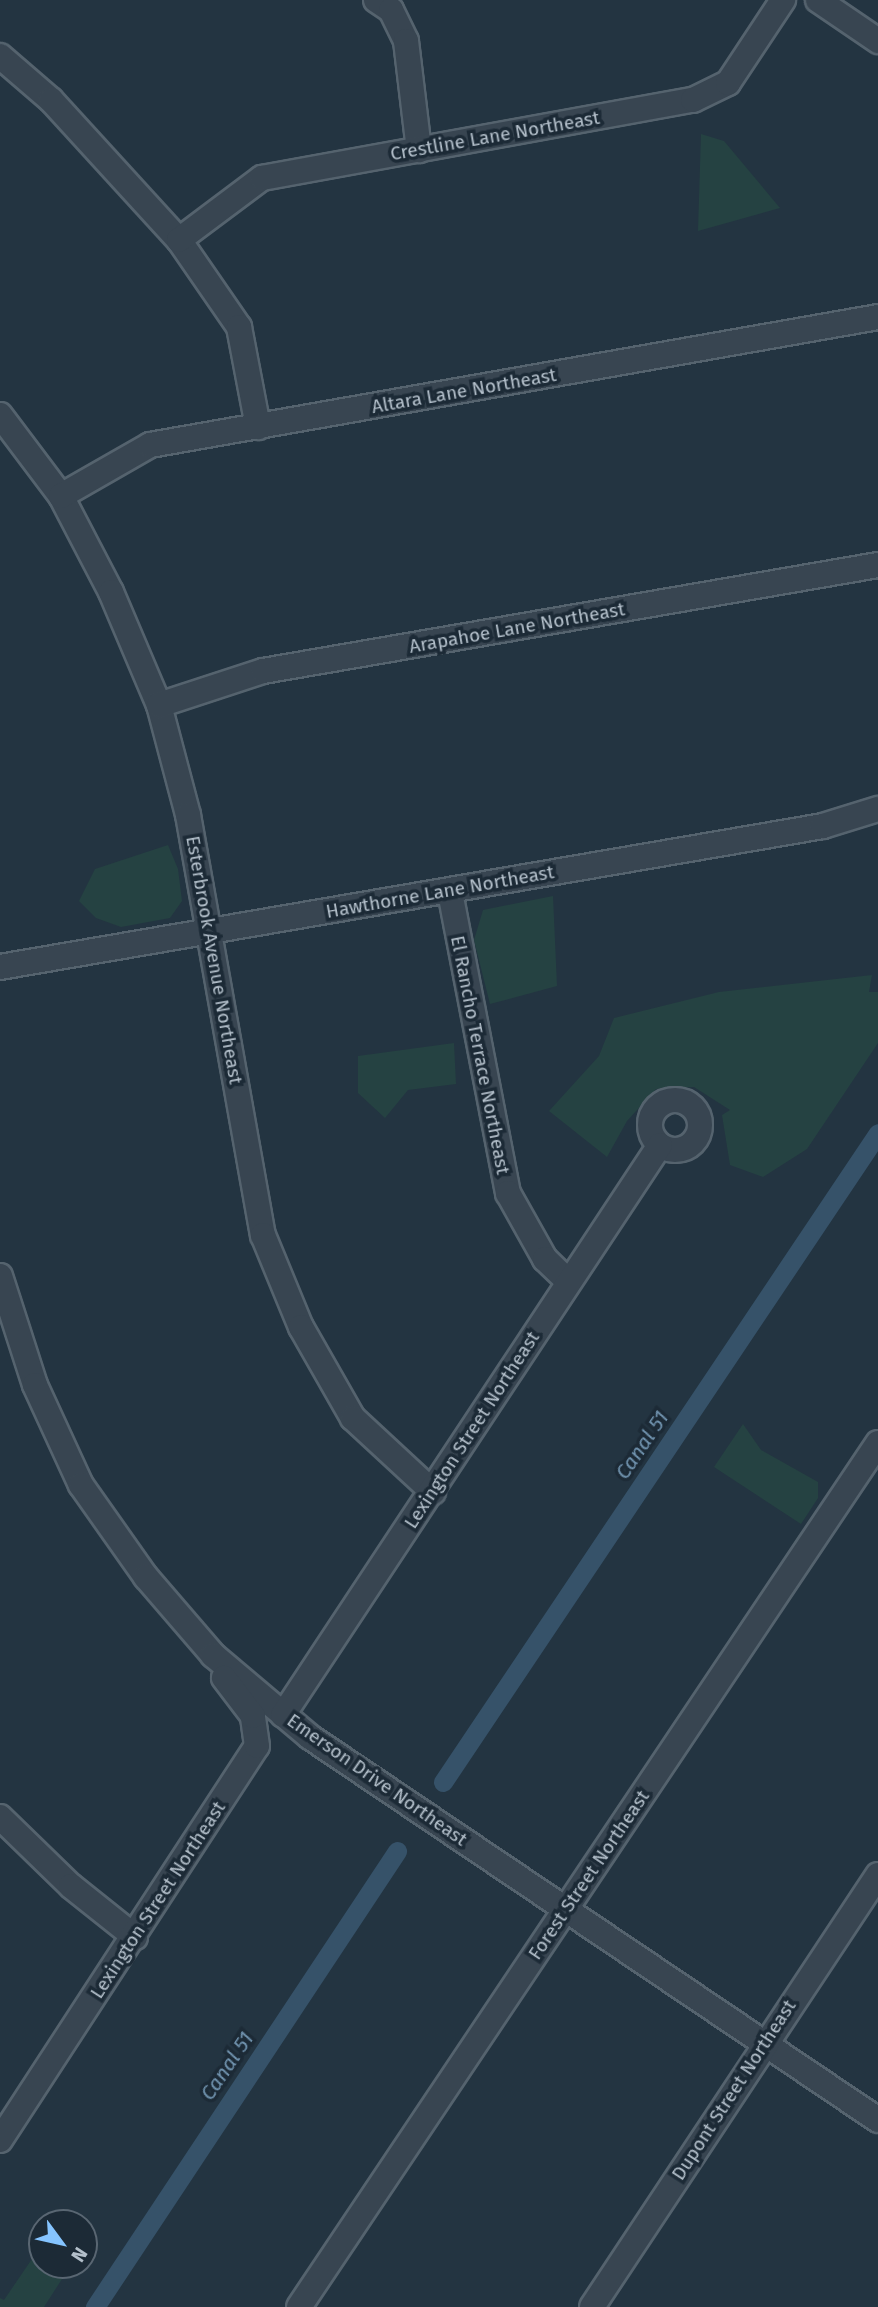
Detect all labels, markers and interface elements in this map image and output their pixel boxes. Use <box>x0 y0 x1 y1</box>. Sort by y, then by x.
street label: Crestline Lane Northeast <box>389 106 601 166</box>
street label: Altara Lane Northeast <box>370 364 558 418</box>
street label: Arapahoe Lane Northeast <box>407 598 627 658</box>
street label: Esterbrook Avenue Northeast <box>181 834 247 1086</box>
street label: Hawthorne Lane Northeast <box>324 861 556 923</box>
street label: El Rancho Terrace Northeast <box>446 934 514 1176</box>
street label: Lexington Street Northeast <box>400 1327 544 1533</box>
water label: Canal 51 <box>610 1406 674 1484</box>
street label: Emerson Drive Northeast <box>282 1709 472 1851</box>
street label: Forest Street Northeast <box>524 1786 654 1964</box>
street label: Lexington Street Northeast <box>86 1797 230 2003</box>
street label: Dupont Street Northeast <box>667 1995 801 2185</box>
water label: Canal 51 <box>195 2027 259 2105</box>
north arrow <box>28 2209 98 2279</box>
text: N <box>66 2243 92 2266</box>

